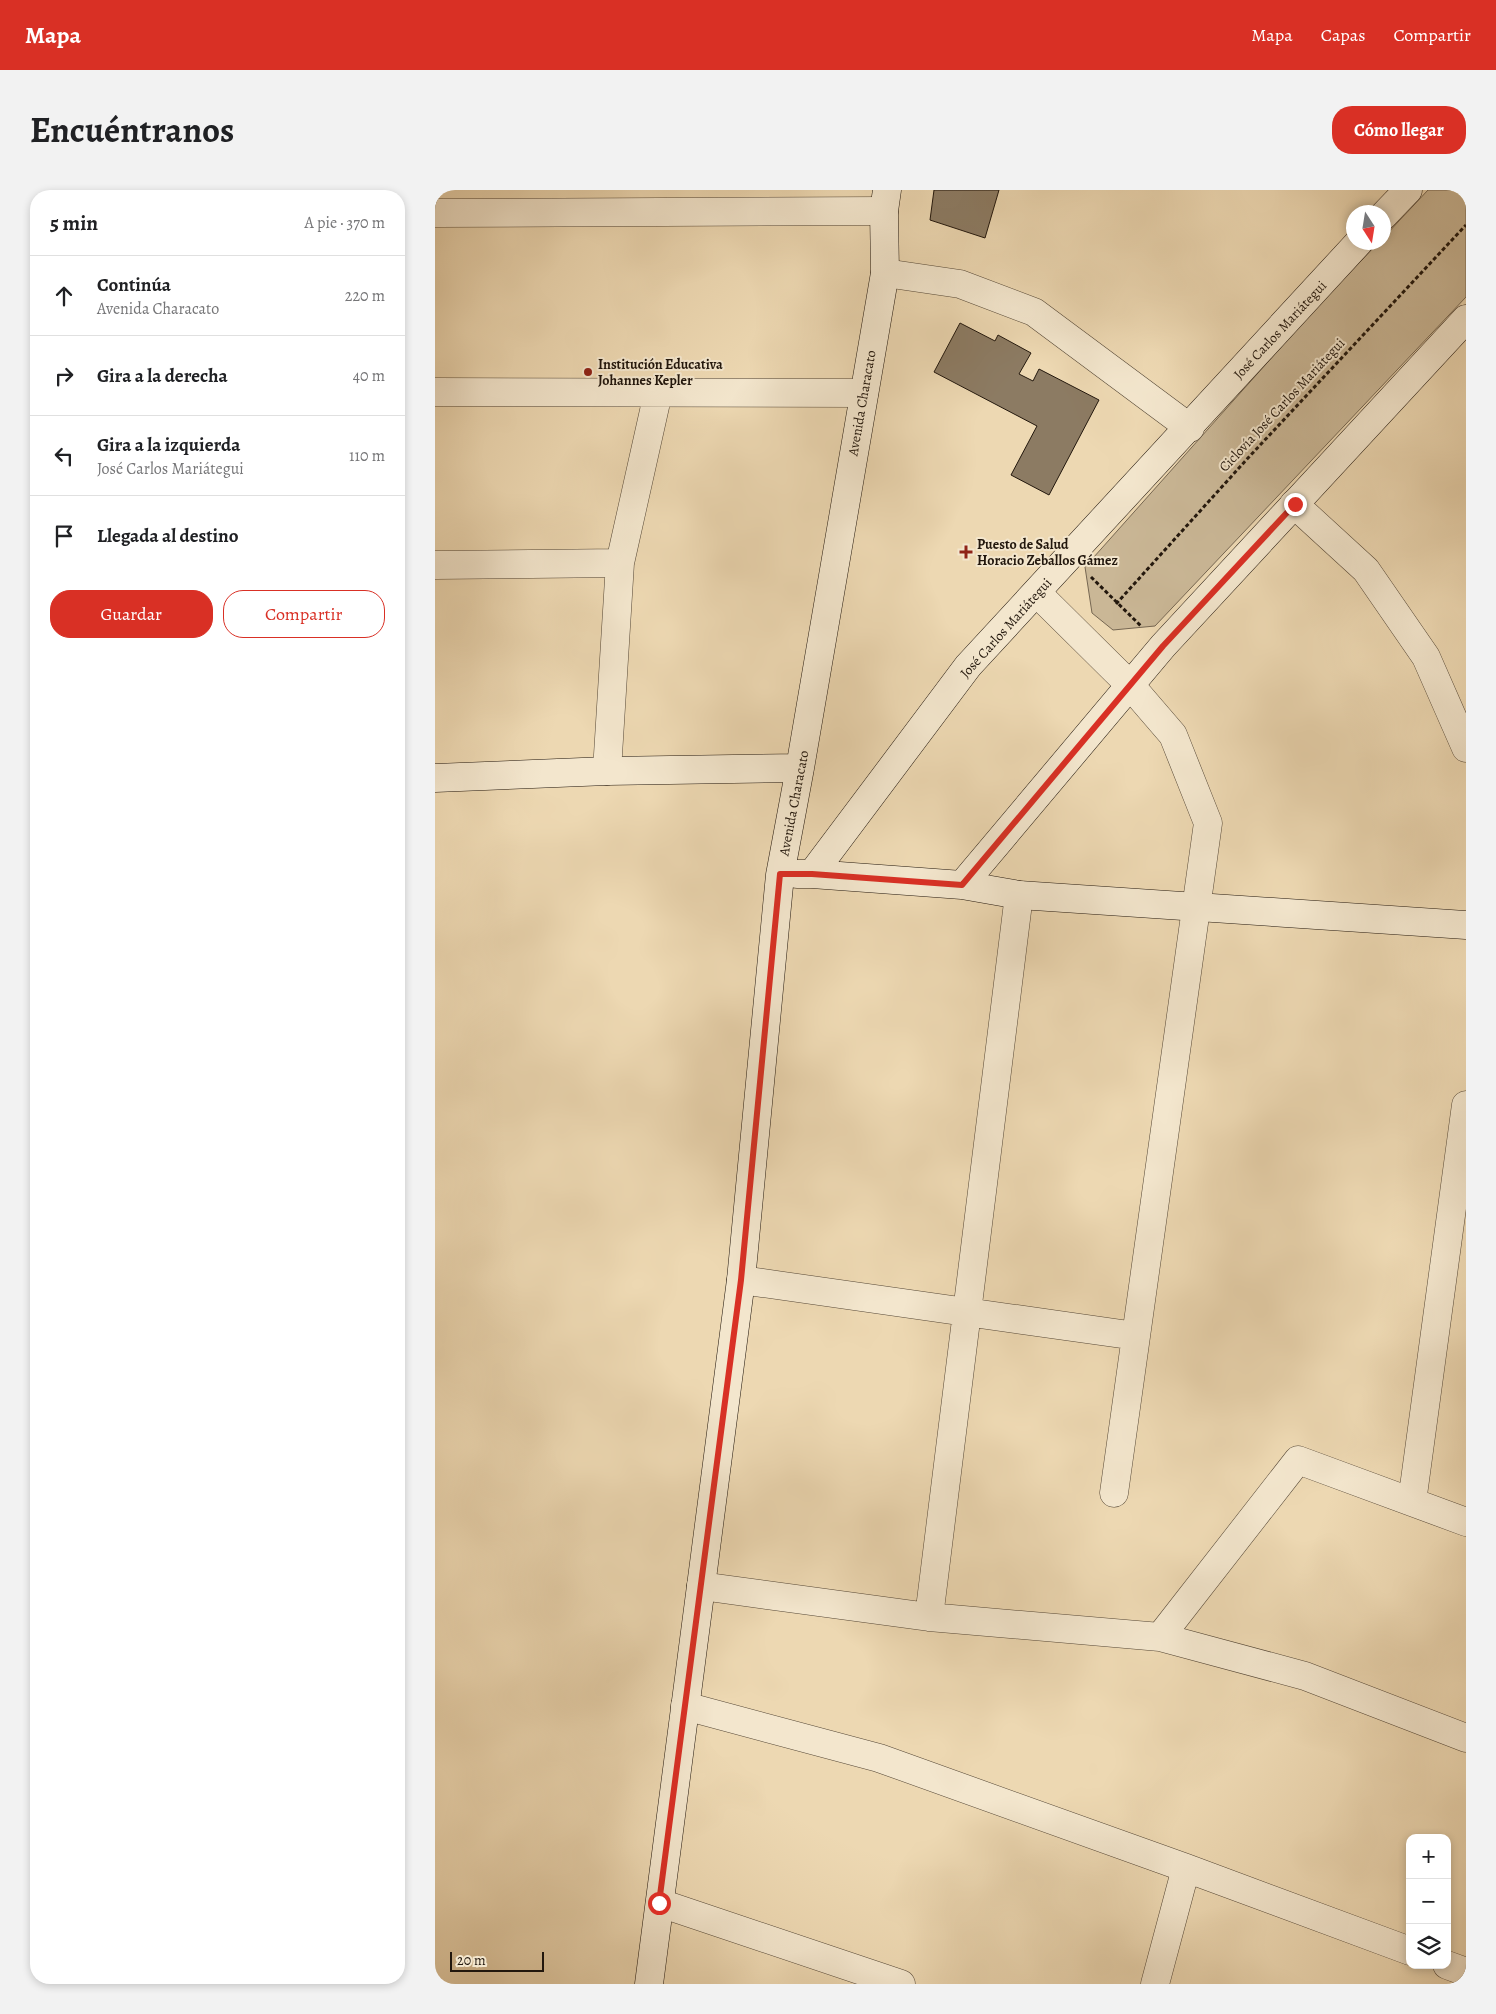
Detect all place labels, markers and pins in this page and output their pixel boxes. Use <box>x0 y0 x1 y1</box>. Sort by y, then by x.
place label: Institución Educativa Johannes Kepler <box>598 355 723 390</box>
marker: Institución Educativa Johannes Kepler <box>582 366 594 378</box>
place label: Puesto de Salud Horacio Zeballos Gámez <box>977 535 1119 570</box>
marker: Puesto de Salud Horacio Zeballos Gámez <box>959 545 973 559</box>

